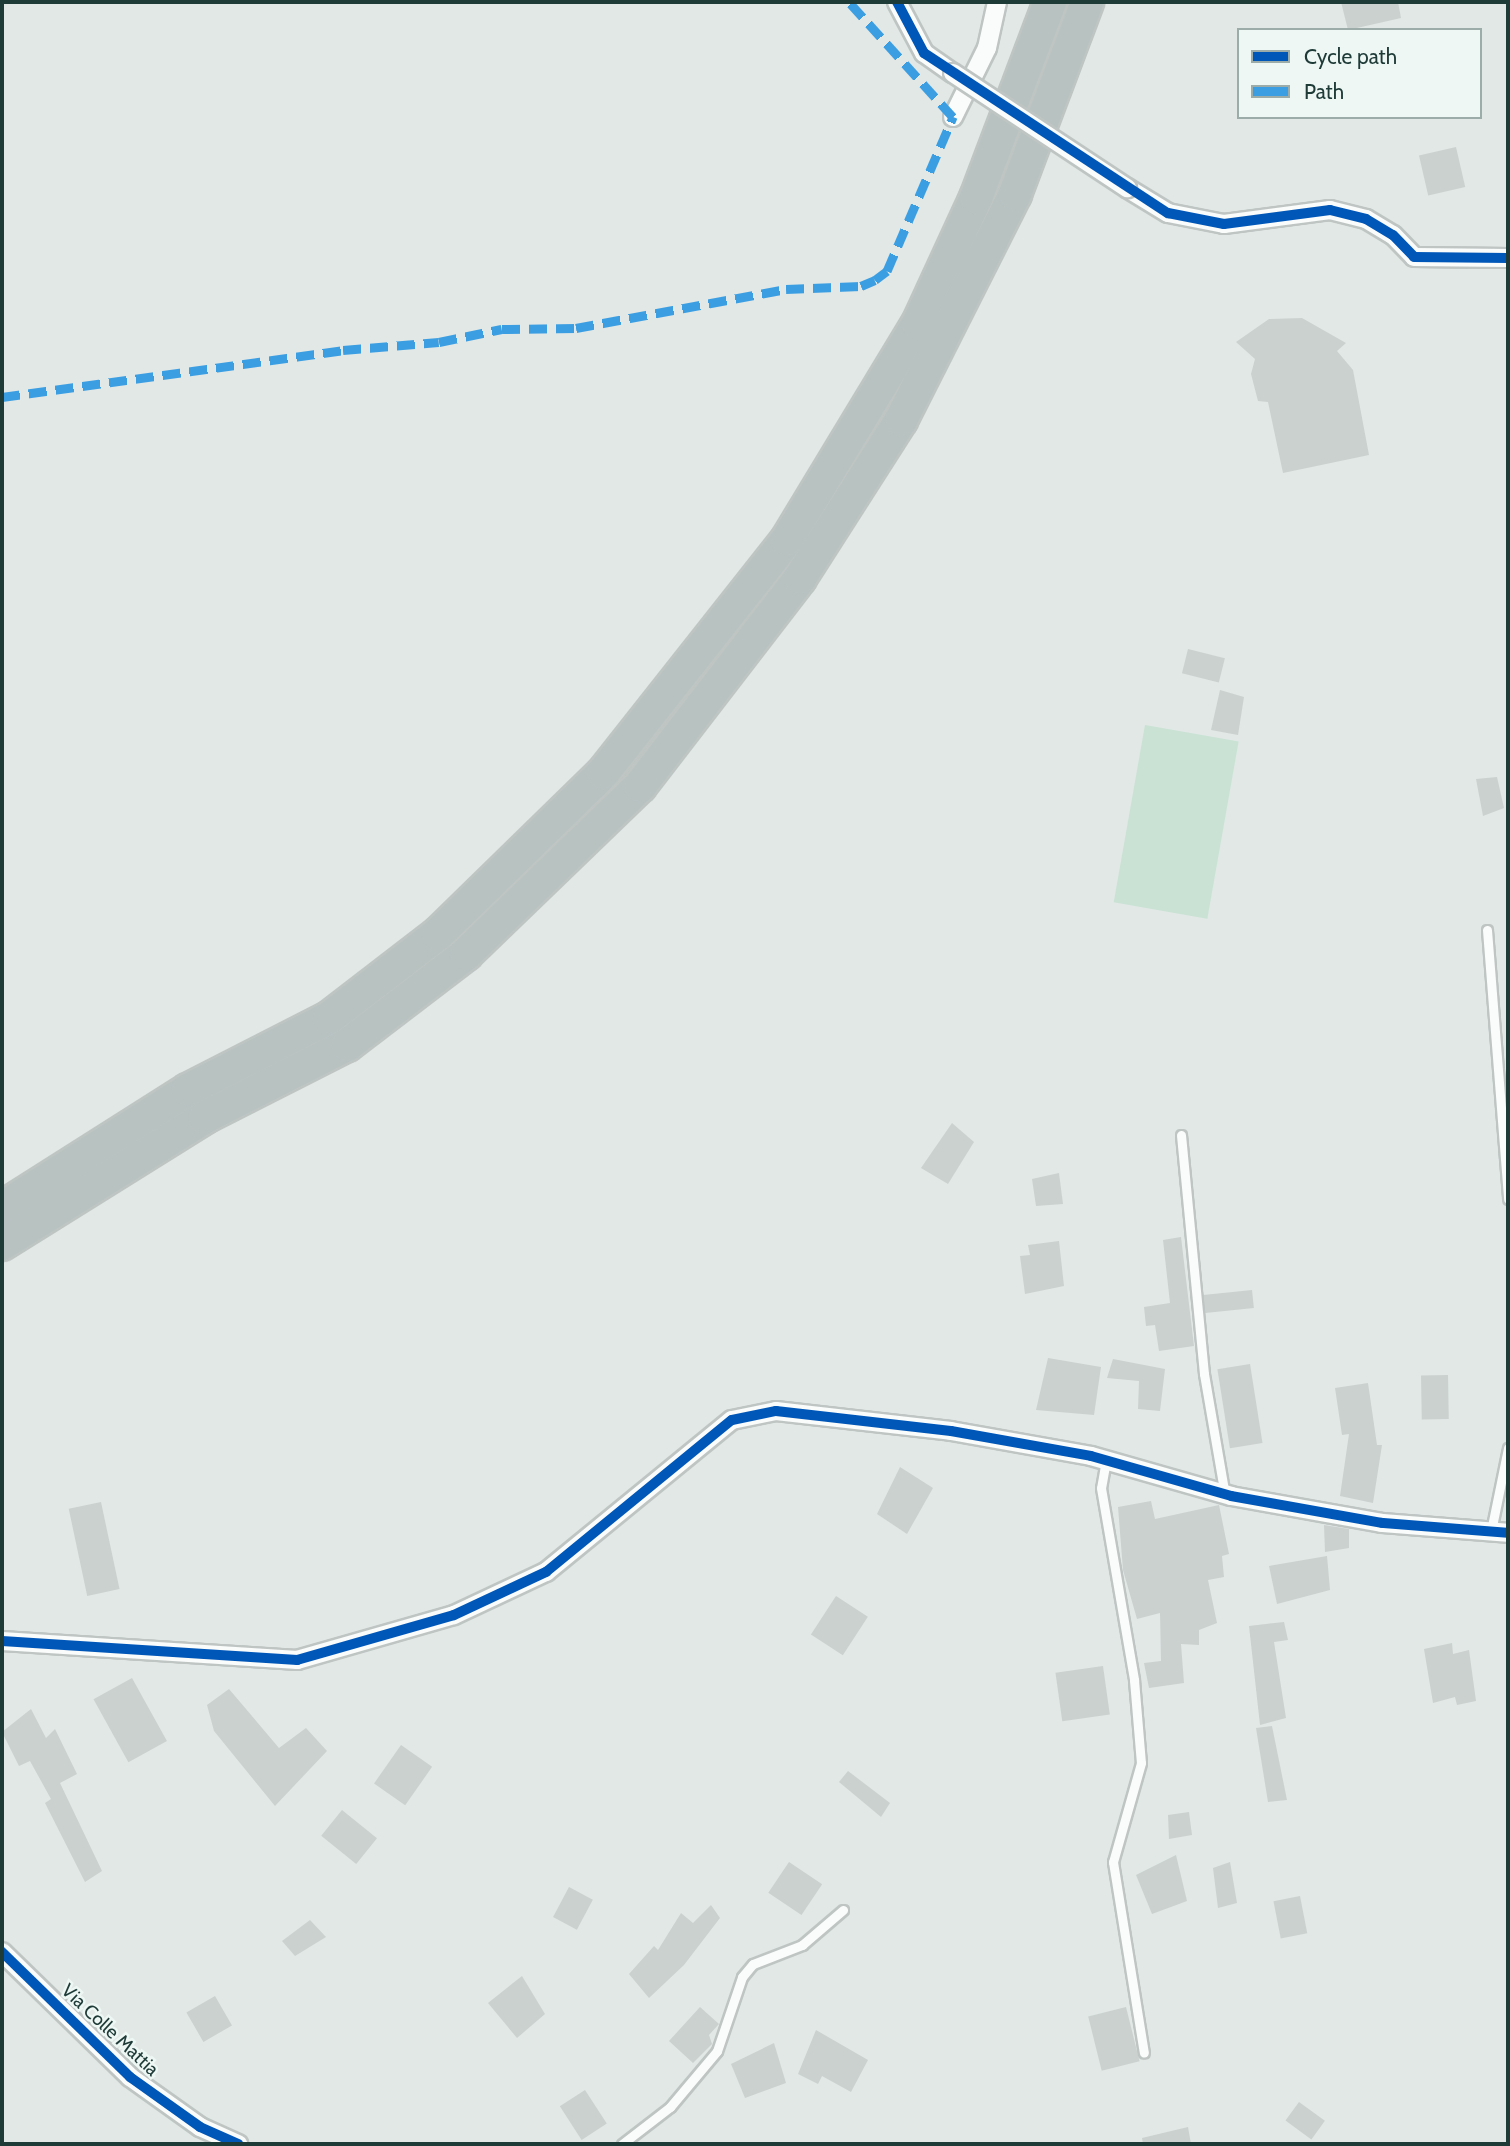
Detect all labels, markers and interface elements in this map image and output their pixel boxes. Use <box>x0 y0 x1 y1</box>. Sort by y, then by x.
legend <box>1237 28 1482 119</box>
text: Cycle path <box>1304 44 1397 69</box>
text: Path <box>1304 79 1344 104</box>
street label: Via Colle Mattia <box>57 1979 163 2081</box>

